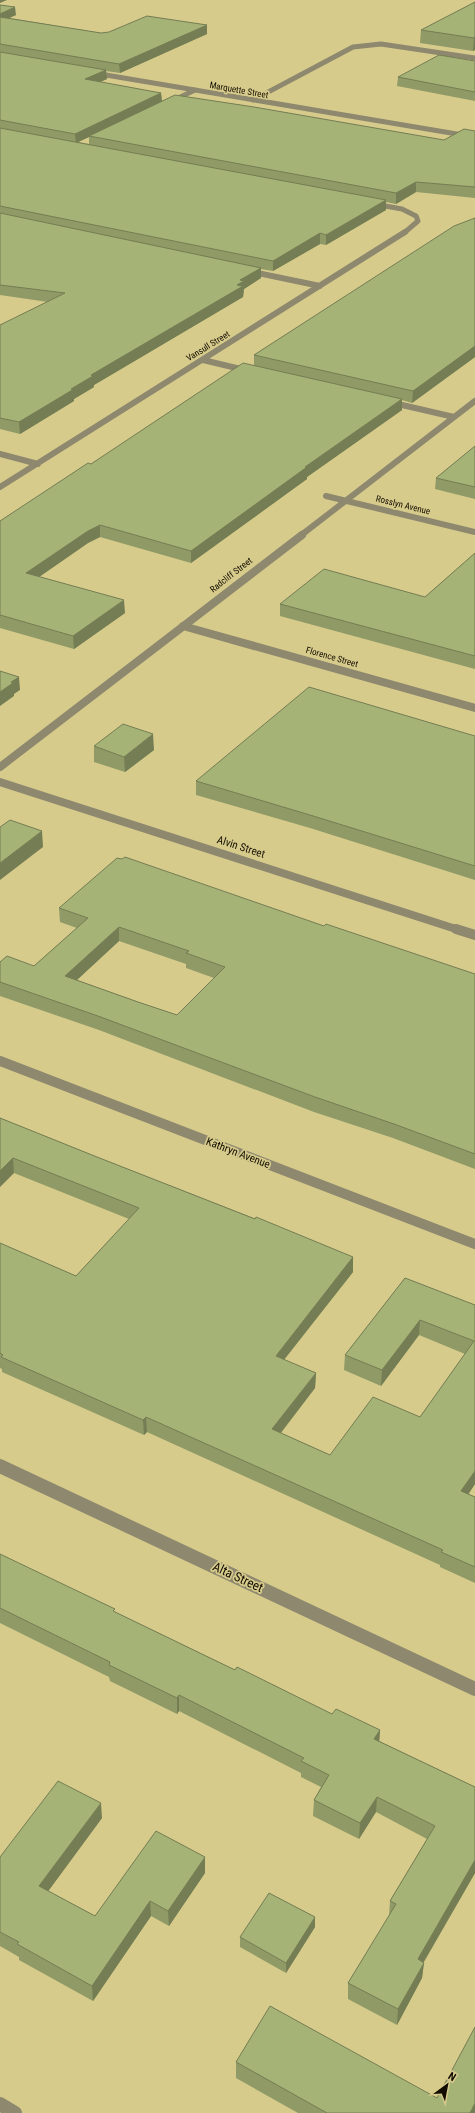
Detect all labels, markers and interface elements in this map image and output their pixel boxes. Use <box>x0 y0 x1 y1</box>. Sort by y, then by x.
street label: Marquette Street <box>209 80 270 100</box>
street label: Vansull Street <box>184 329 232 363</box>
street label: Rosslyn Avenue <box>375 493 431 517</box>
street label: Radcliff Street <box>208 555 254 595</box>
street label: Florence Street <box>305 645 359 669</box>
street label: Alvin Street <box>215 833 267 861</box>
street label: Kathryn Avenue <box>204 1135 272 1171</box>
street label: Alta Street <box>210 1559 266 1595</box>
north arrow <box>427 2065 467 2105</box>
text: N <box>446 2070 459 2084</box>

